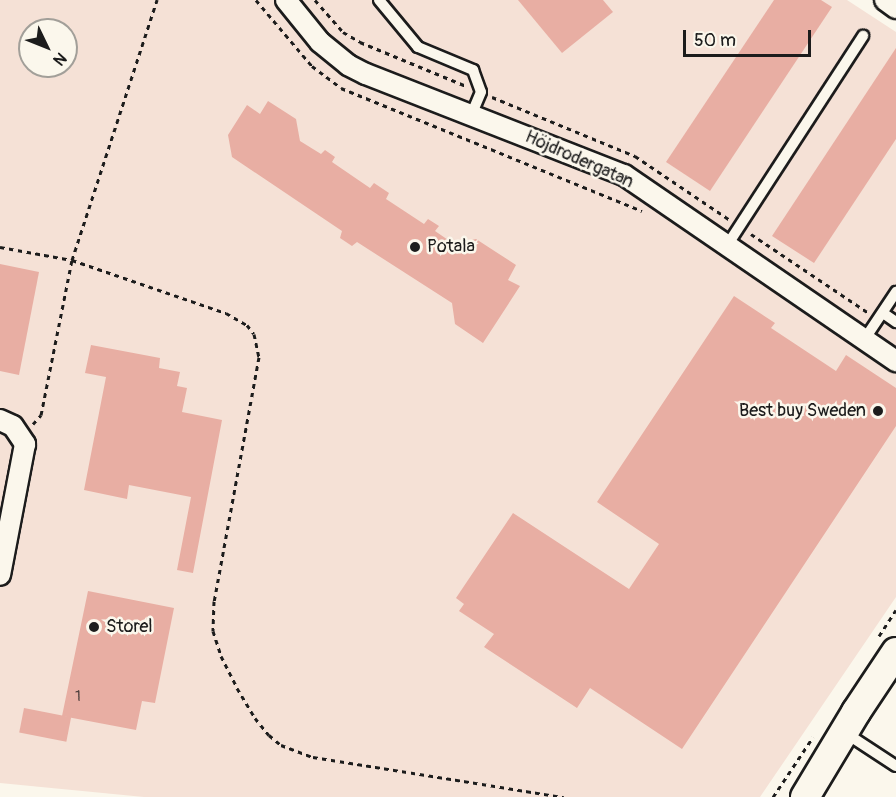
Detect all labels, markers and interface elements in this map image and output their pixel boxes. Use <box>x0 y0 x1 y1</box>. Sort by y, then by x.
north arrow <box>18 18 78 78</box>
scale bar <box>686 18 814 56</box>
text: 50 m <box>694 29 736 52</box>
text: N <box>49 48 71 70</box>
street label: Höjdrodergatan <box>521 126 637 194</box>
place label: Potala <box>427 236 475 258</box>
marker: Potala <box>408 240 422 254</box>
place label: Best buy Sweden <box>739 400 866 422</box>
marker: Best buy Sweden <box>871 404 885 418</box>
place label: Storel <box>106 616 153 638</box>
marker: Storel <box>87 620 101 634</box>
house number: 1 <box>75 688 81 706</box>

